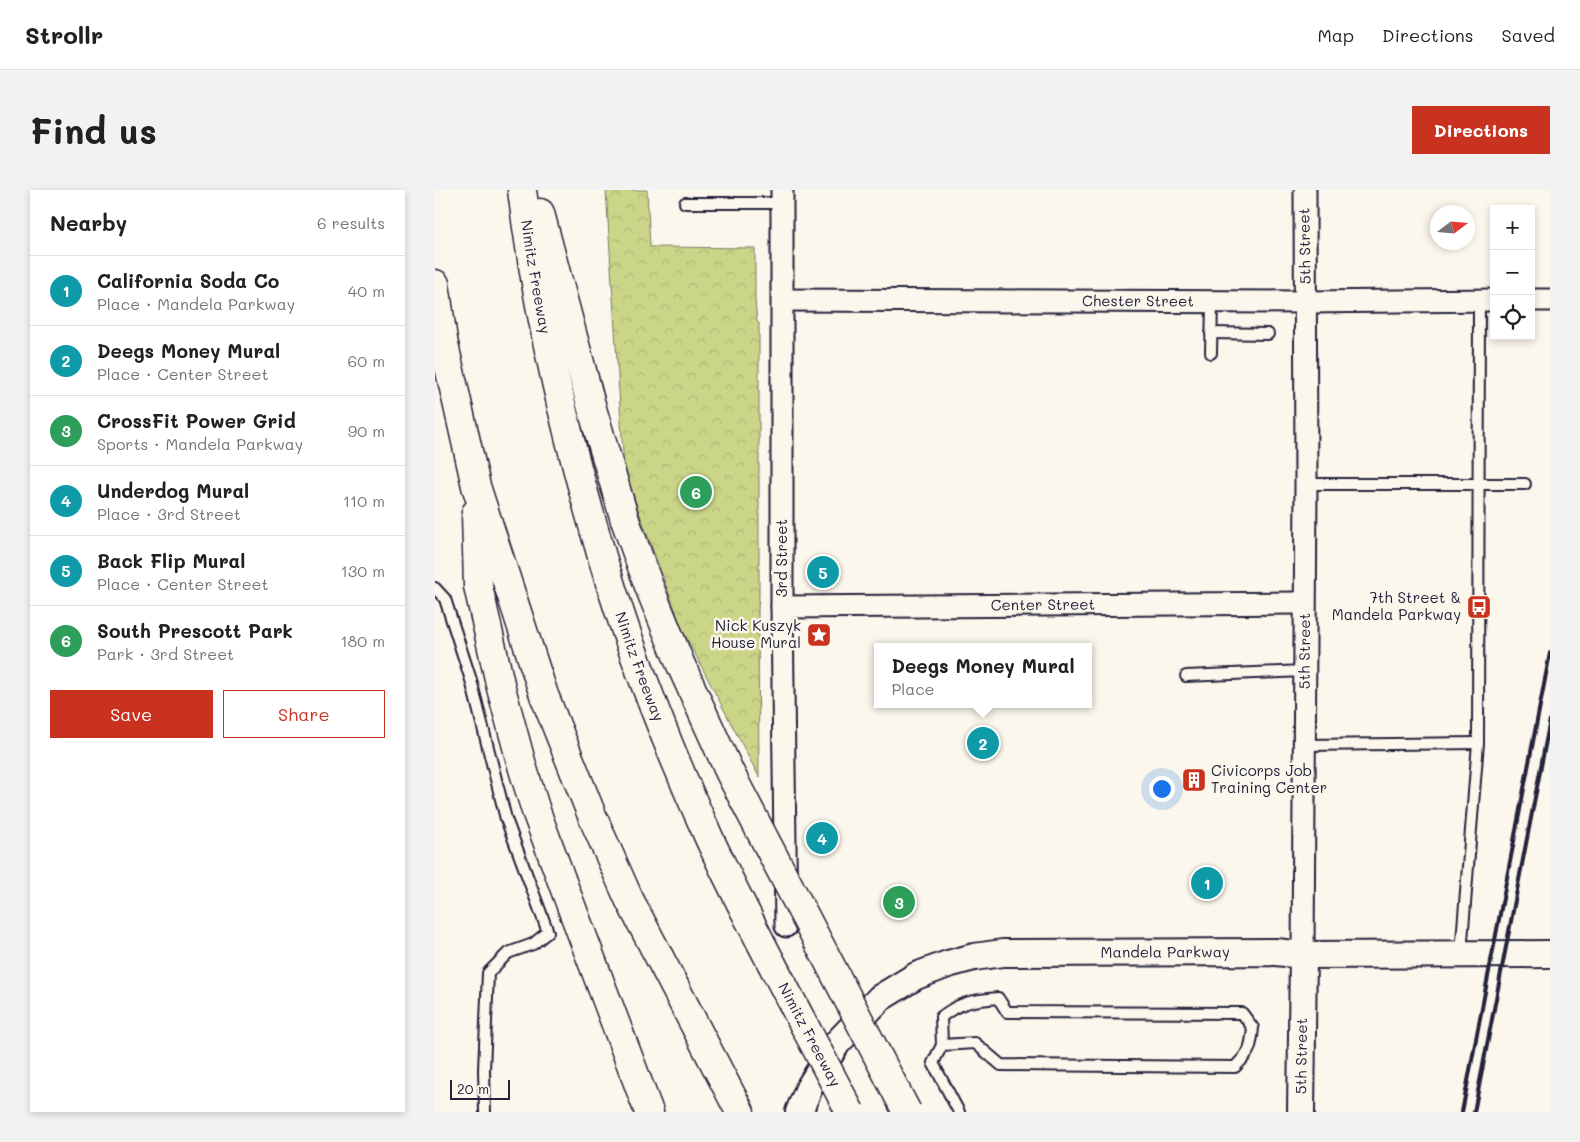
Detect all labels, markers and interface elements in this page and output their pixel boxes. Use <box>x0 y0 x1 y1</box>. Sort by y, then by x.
text: Strollr <box>25 19 103 50</box>
text: Map <box>1317 23 1354 47</box>
text: Directions <box>1382 23 1474 47</box>
text: Saved <box>1502 23 1555 47</box>
button: Directions <box>1412 106 1550 154</box>
text: Find us <box>30 107 157 153</box>
north arrow <box>1430 205 1475 250</box>
map controls <box>1490 205 1535 340</box>
button: + <box>1490 205 1535 250</box>
street label: 5th Street <box>1293 208 1315 284</box>
text: Nearby <box>50 209 127 236</box>
text: 6 results <box>317 212 385 233</box>
street label: Nimitz Freeway <box>517 219 556 336</box>
button: − <box>1490 250 1535 295</box>
text: California Soda Co <box>97 268 279 293</box>
text: 1 <box>62 280 70 301</box>
text: 40 m <box>348 280 385 301</box>
street label: Chester Street <box>1082 290 1194 311</box>
text: Place · Mandela Parkway <box>97 293 295 314</box>
button: locate <box>1490 295 1535 340</box>
text: Deegs Money Mural <box>97 338 280 363</box>
text: 2 <box>62 350 70 371</box>
text: 60 m <box>348 350 385 371</box>
text: Place · Center Street <box>97 363 269 384</box>
text: CrossFit Power Grid <box>97 408 296 433</box>
text: 3 <box>61 420 71 441</box>
text: 90 m <box>348 420 385 441</box>
text: Sports · Mandela Parkway <box>97 433 303 454</box>
pin: 6 <box>680 473 712 511</box>
text: Underdog Mural <box>97 478 249 503</box>
text: 4 <box>61 490 71 511</box>
text: 110 m <box>343 490 385 511</box>
text: Place · 3rd Street <box>97 503 241 524</box>
street label: 3rd Street <box>771 519 791 597</box>
text: Back Flip Mural <box>97 548 245 573</box>
pin: 5 <box>807 553 839 591</box>
text: 5 <box>61 560 71 581</box>
text: 130 m <box>341 560 385 581</box>
text: Place · Center Street <box>97 573 269 594</box>
place label: 7th Street & Mandela Parkway <box>1332 587 1461 624</box>
street label: Center Street <box>991 594 1095 614</box>
bus stop icon: 7th Street & Mandela Parkway <box>1466 594 1492 620</box>
street label: Nimitz Freeway <box>611 609 669 724</box>
street label: 5th Street <box>1294 613 1314 689</box>
place label: Nick Kuszyk House Mural <box>711 615 801 652</box>
text: South Prescott Park <box>97 618 293 643</box>
place icon: Nick Kuszyk House Mural <box>806 622 832 648</box>
text: 6 <box>61 630 71 651</box>
text: 180 m <box>340 630 385 651</box>
text: Park · 3rd Street <box>97 643 234 664</box>
popup <box>874 643 1092 708</box>
text: Deegs Money Mural <box>891 653 1075 678</box>
text: Place <box>891 678 934 699</box>
button: Save <box>50 690 213 738</box>
button: Share <box>223 690 385 738</box>
pin: 2 <box>967 724 999 762</box>
place label: Civicorps Job Training Center <box>1211 760 1327 797</box>
building icon: Civicorps Job Training Center <box>1181 767 1207 793</box>
your location <box>1149 776 1175 802</box>
pin: 4 <box>806 819 838 857</box>
pin: 1 <box>1191 864 1223 902</box>
pin: 3 <box>883 883 915 921</box>
street label: Mandela Parkway <box>1101 941 1230 962</box>
street label: Nimitz Freeway <box>774 979 846 1090</box>
street label: 5th Street <box>1290 1018 1311 1094</box>
scale bar <box>450 1077 510 1100</box>
text: 20 m <box>457 1079 489 1098</box>

